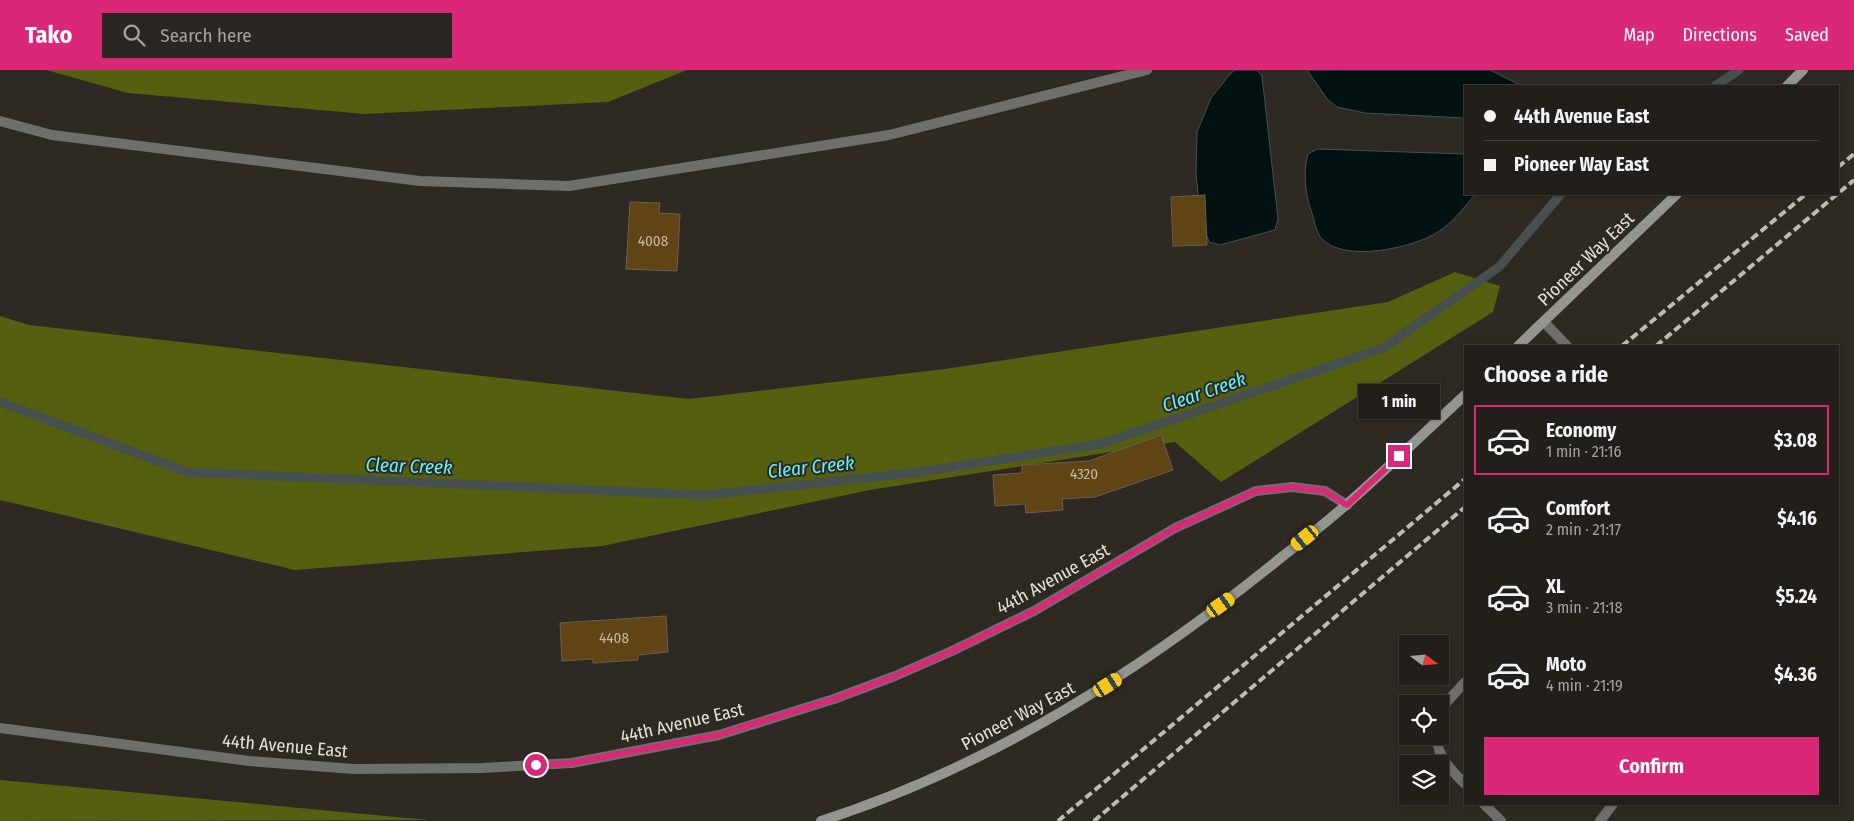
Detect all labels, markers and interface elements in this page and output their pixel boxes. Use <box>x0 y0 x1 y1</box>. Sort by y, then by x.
search box <box>102 13 452 58</box>
text: Tako <box>25 21 72 49</box>
icon: search <box>120 21 148 49</box>
text: Search here <box>160 24 252 47</box>
text: Map <box>1623 24 1655 46</box>
text: Directions <box>1683 24 1757 46</box>
text: Saved <box>1785 24 1829 46</box>
text: 44th Avenue East <box>1514 105 1649 128</box>
text: Pioneer Way East <box>1514 153 1649 176</box>
street label: Pioneer Way East <box>1533 207 1639 310</box>
house number: 4008 <box>638 232 668 250</box>
text: Choose a ride <box>1484 361 1608 388</box>
water label: Clear Creek <box>1159 367 1249 417</box>
callout: 1 min <box>1358 384 1440 418</box>
text: 1 min <box>1382 392 1416 411</box>
icon: car <box>1486 418 1531 463</box>
text: Economy <box>1546 419 1616 442</box>
text: $3.08 <box>1774 429 1817 452</box>
text: 1 min · 21:16 <box>1546 442 1622 461</box>
route end <box>1388 445 1410 467</box>
water label: Clear Creek <box>767 451 855 483</box>
water label: Clear Creek <box>365 453 453 479</box>
house number: 4320 <box>1070 465 1098 483</box>
icon: car <box>1486 496 1531 541</box>
text: Comfort <box>1546 497 1610 520</box>
text: $4.16 <box>1777 507 1817 530</box>
text: 2 min · 21:17 <box>1546 520 1621 539</box>
car <box>1288 523 1321 553</box>
street label: 44th Avenue East <box>993 539 1113 619</box>
icon: car <box>1486 574 1531 619</box>
text: XL <box>1546 575 1565 598</box>
text: $5.24 <box>1776 585 1817 608</box>
car <box>1204 590 1237 620</box>
text: 3 min · 21:18 <box>1546 598 1623 617</box>
house number: 4408 <box>599 629 629 647</box>
north arrow <box>1399 635 1449 685</box>
map controls <box>1399 635 1449 805</box>
icon: car <box>1486 652 1531 697</box>
text: Moto <box>1546 653 1586 676</box>
text: $4.36 <box>1774 663 1817 686</box>
car <box>1091 671 1124 699</box>
text: 4 min · 21:19 <box>1546 676 1623 695</box>
street label: Pioneer Way East <box>957 677 1079 755</box>
button: locate <box>1399 695 1449 745</box>
street label: 44th Avenue East <box>618 698 746 748</box>
street label: 44th Avenue East <box>221 730 349 762</box>
button: Confirm <box>1484 737 1819 795</box>
route start <box>525 754 547 776</box>
button: layers <box>1399 755 1449 805</box>

